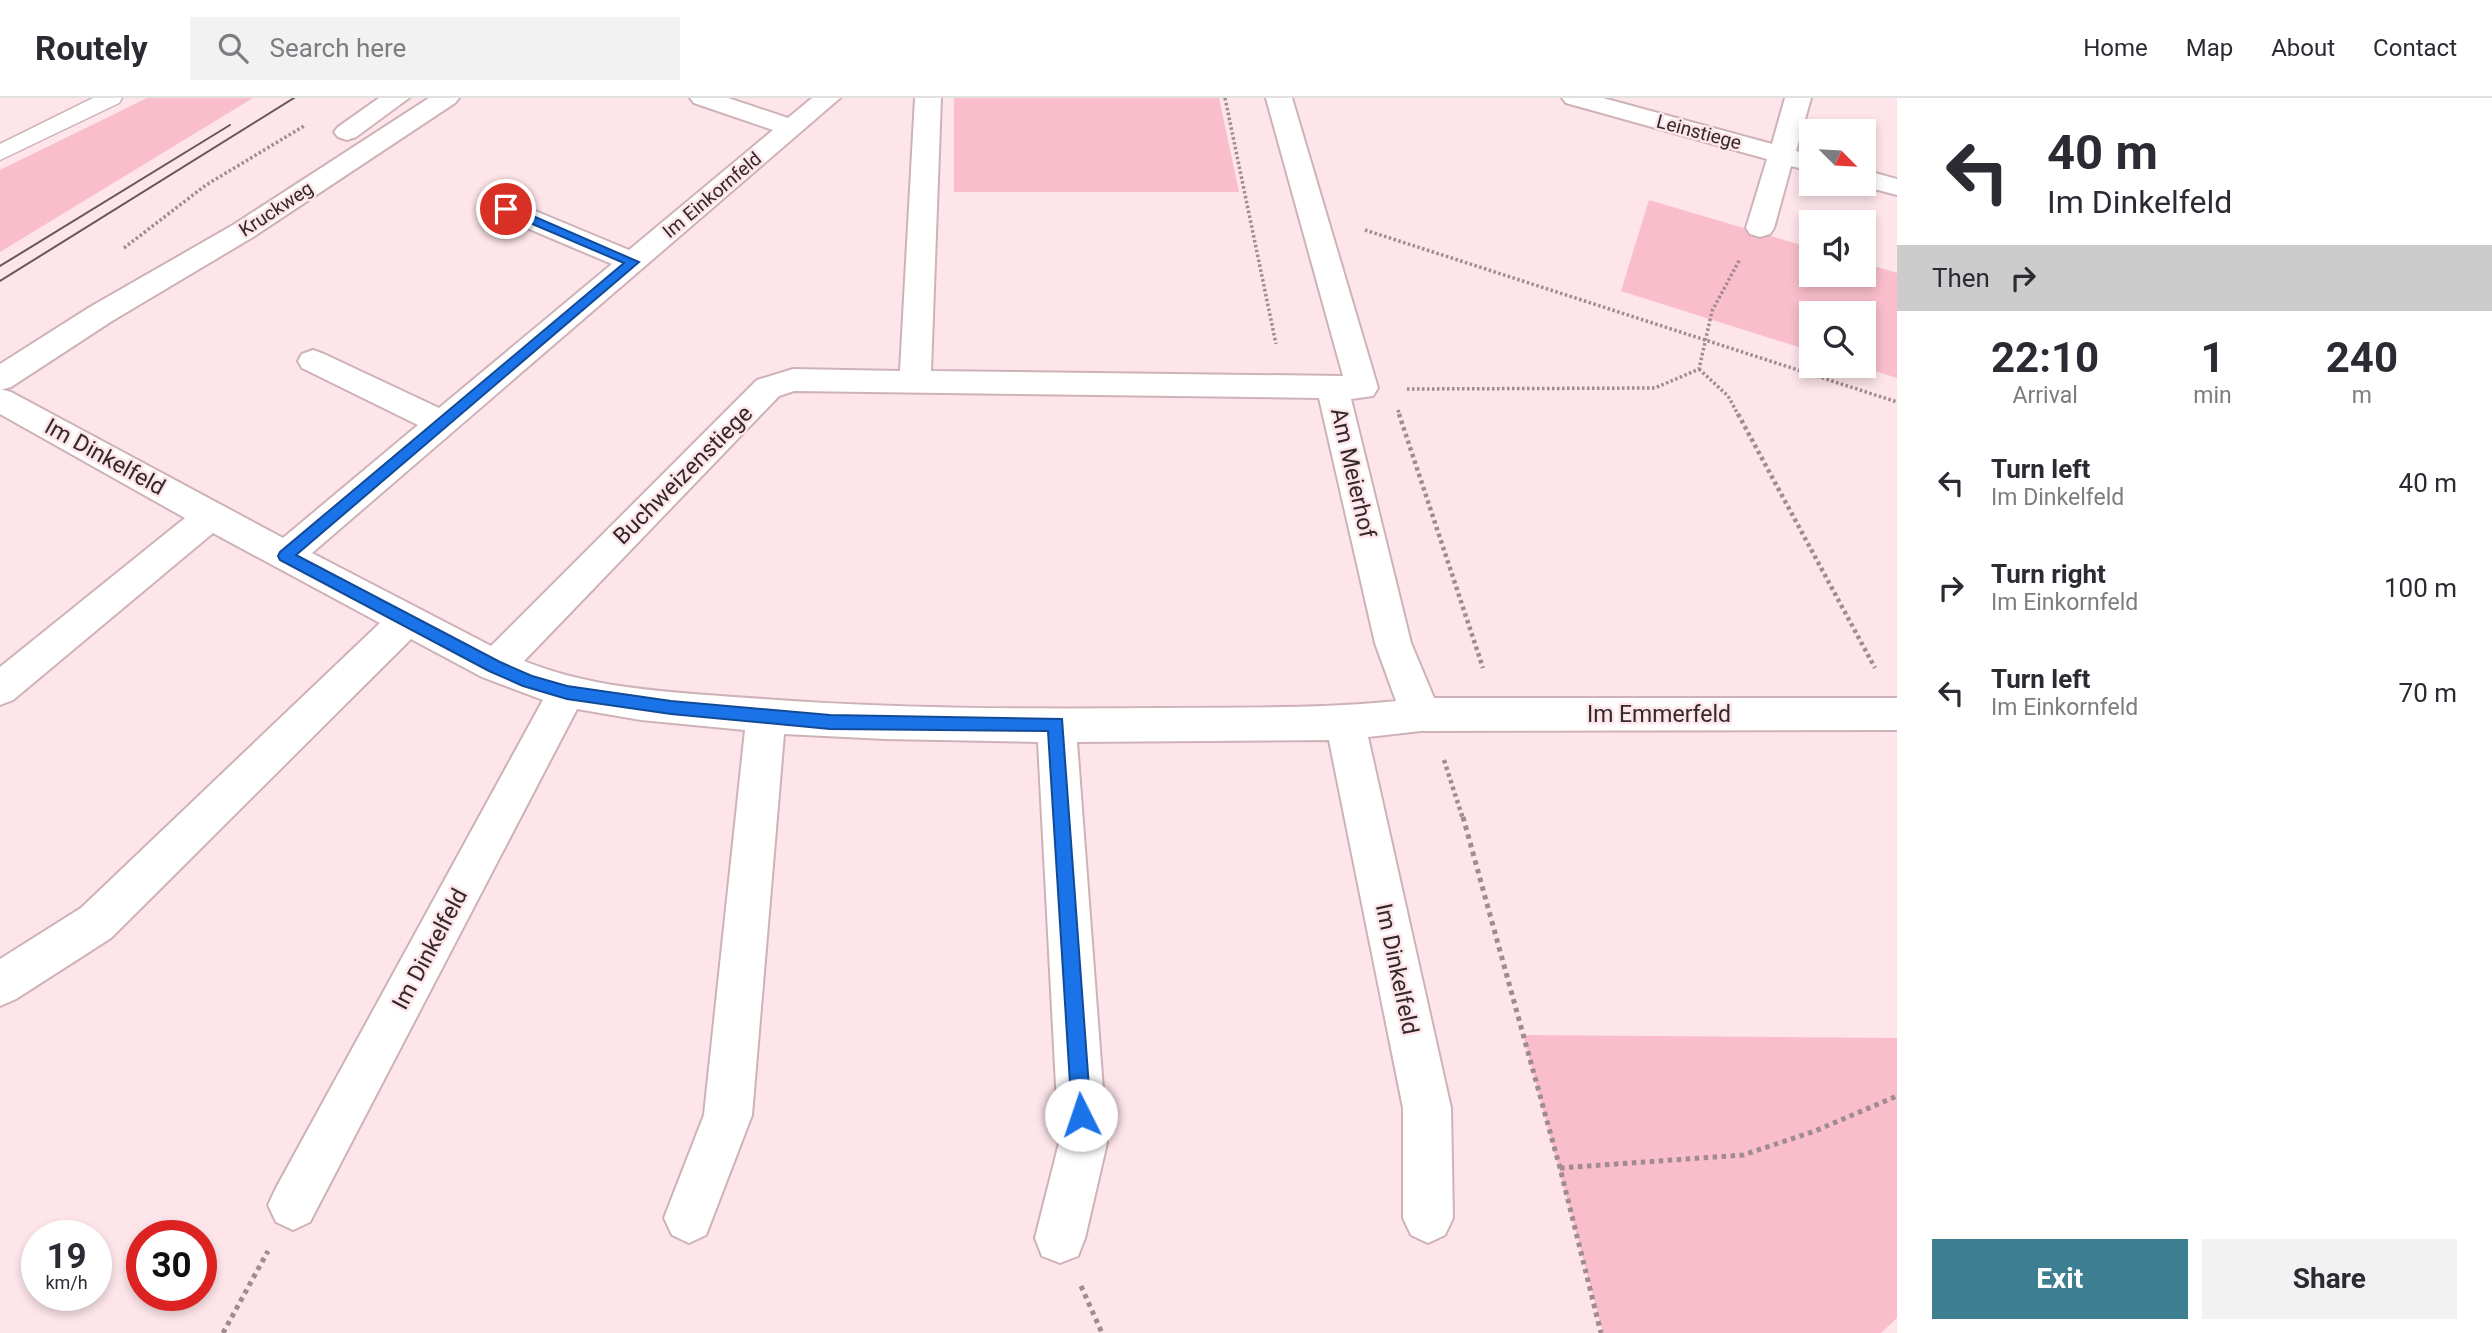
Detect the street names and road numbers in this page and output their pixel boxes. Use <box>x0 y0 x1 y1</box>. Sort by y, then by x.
street label: Leinstiege <box>1654 110 1744 154</box>
street label: Im Einkornfeld <box>658 147 766 243</box>
street label: Kruckweg <box>235 177 317 241</box>
street label: Buchweizenstiege <box>608 400 758 550</box>
street label: Am Meierhof <box>1325 405 1381 542</box>
street label: Im Dinkelfeld <box>40 413 170 501</box>
street label: Im Emmerfeld <box>1587 701 1731 728</box>
street label: Im Dinkelfeld <box>387 884 473 1014</box>
street label: Im Dinkelfeld <box>1370 901 1424 1037</box>

